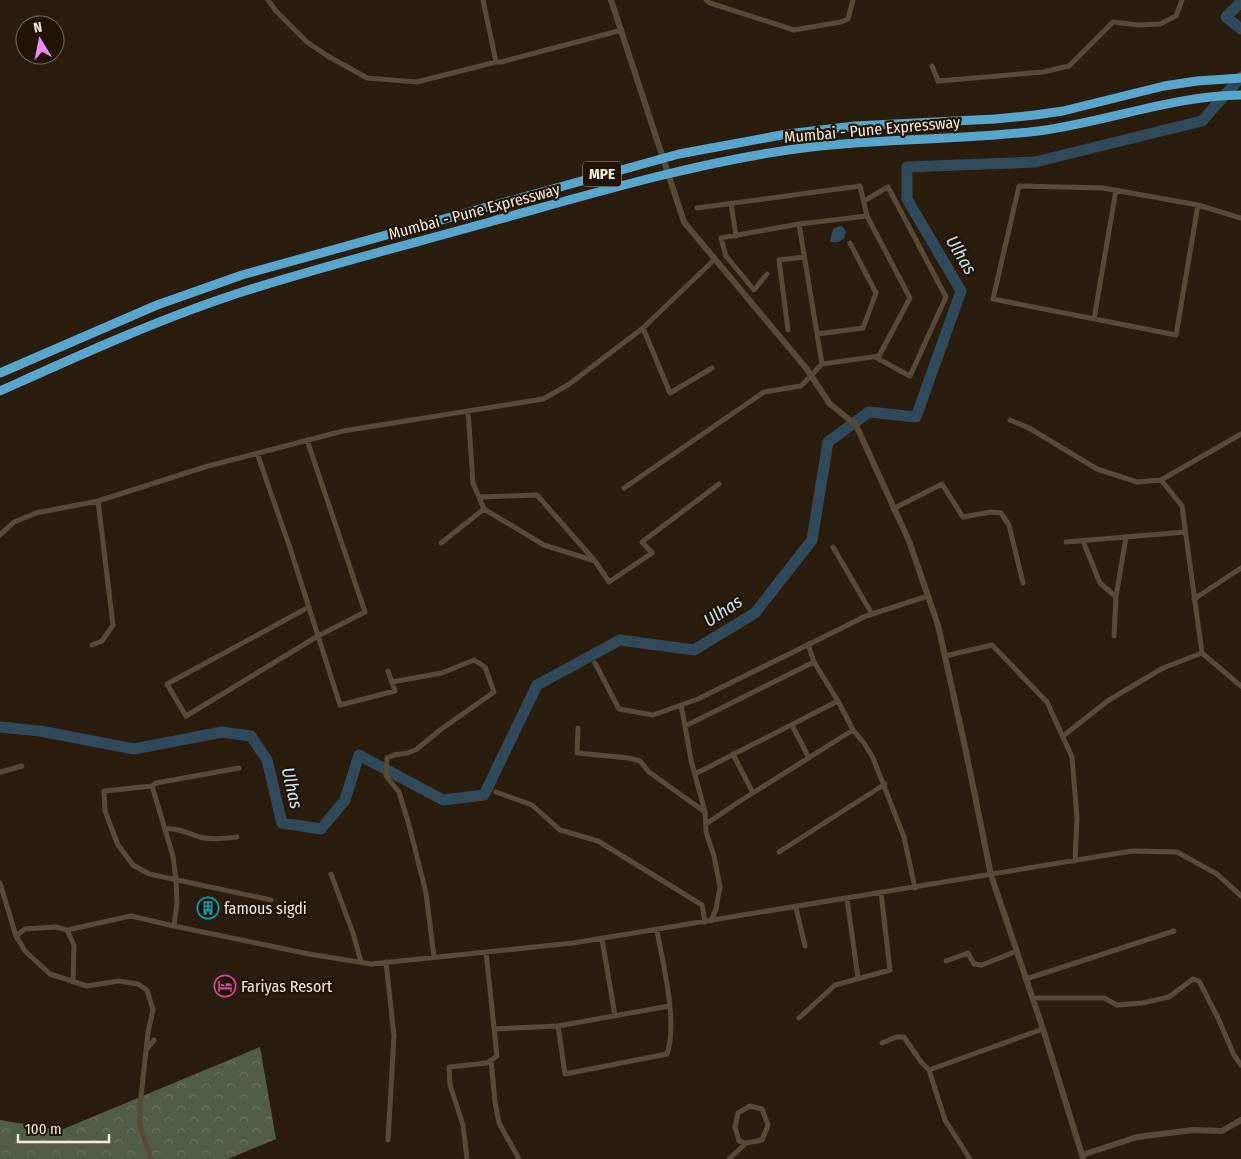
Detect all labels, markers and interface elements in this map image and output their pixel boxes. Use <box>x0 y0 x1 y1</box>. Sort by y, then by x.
north arrow <box>15 15 65 65</box>
text: N <box>32 19 43 37</box>
street label: Mumbai - Pune Expressway <box>783 112 962 147</box>
road number: MPE <box>583 162 621 186</box>
street label: Mumbai - Pune Expressway <box>386 179 563 244</box>
water label: Ulhas <box>941 231 981 279</box>
water label: Ulhas <box>700 590 747 632</box>
water label: Ulhas <box>277 765 307 811</box>
building icon: famous sigdi <box>196 896 220 920</box>
place label: famous sigdi <box>224 899 307 918</box>
hotel icon: Fariyas Resort <box>213 974 237 998</box>
place label: Fariyas Resort <box>241 977 333 996</box>
scale bar <box>18 1112 109 1144</box>
text: 100 m <box>25 1120 62 1138</box>

